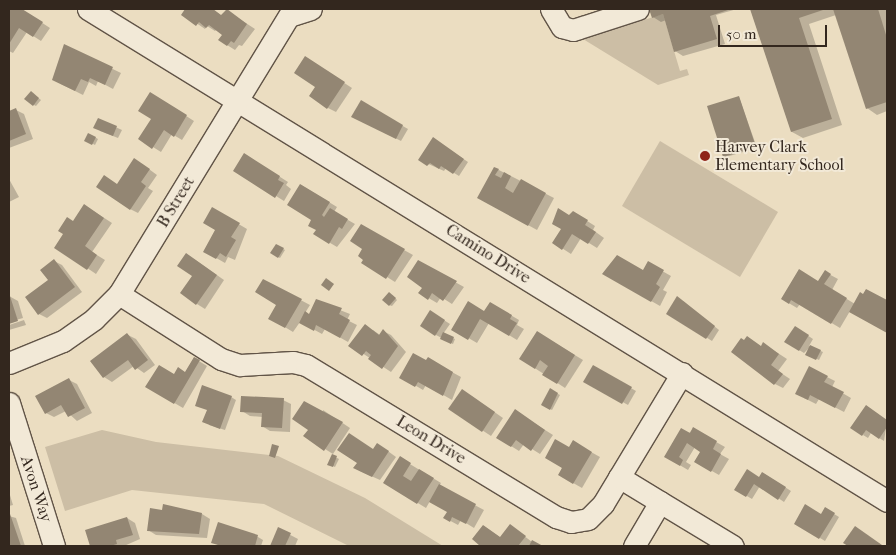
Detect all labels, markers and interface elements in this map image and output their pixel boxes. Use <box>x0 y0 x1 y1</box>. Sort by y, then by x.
scale bar <box>721 15 830 47</box>
text: 50 m <box>726 25 756 43</box>
place label: Harvey Clark Elementary School <box>715 137 844 175</box>
marker: Harvey Clark Elementary School <box>699 150 711 162</box>
street label: B Street <box>153 173 199 231</box>
street label: Camino Drive <box>442 220 534 288</box>
street label: Leon Drive <box>393 412 469 468</box>
street label: Avon Way <box>16 453 56 525</box>

